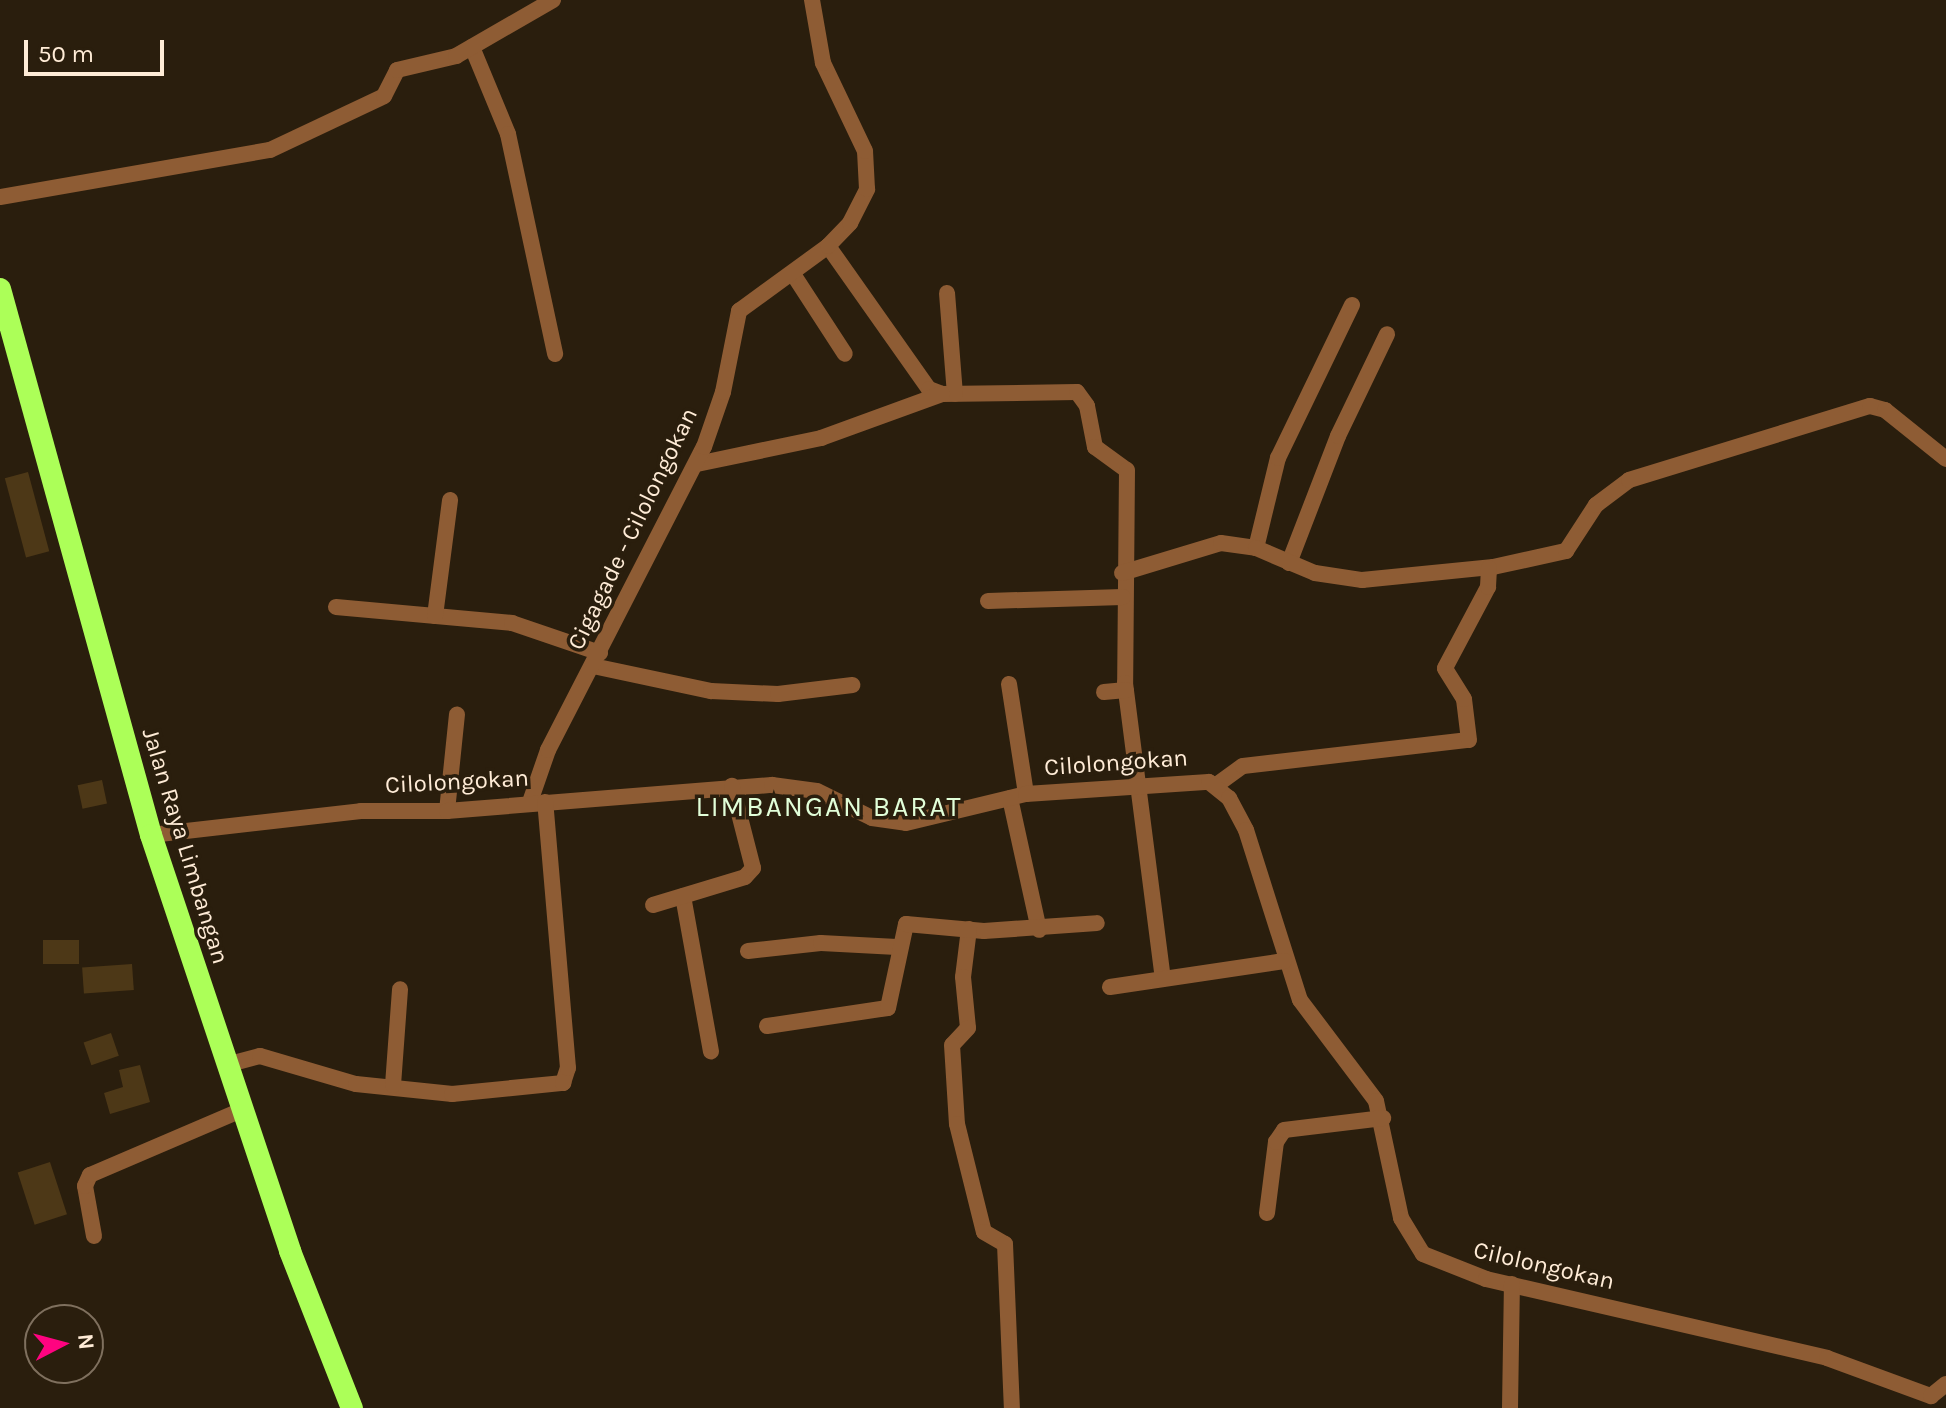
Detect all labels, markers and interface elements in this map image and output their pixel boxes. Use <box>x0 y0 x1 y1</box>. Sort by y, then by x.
scale bar <box>28 24 168 74</box>
text: 50 m <box>38 40 94 68</box>
street label: Cigagade - Cilolongokan <box>562 403 704 655</box>
street label: Jalan Raya Limbangan <box>135 725 235 967</box>
street label: Cilolongokan <box>1043 744 1189 782</box>
street label: Cilolongokan <box>384 764 530 800</box>
district label: LIMBANGAN BARAT <box>696 790 962 824</box>
street label: Cilolongokan <box>1471 1236 1617 1296</box>
north arrow <box>24 1304 104 1384</box>
text: N <box>72 1332 100 1351</box>

